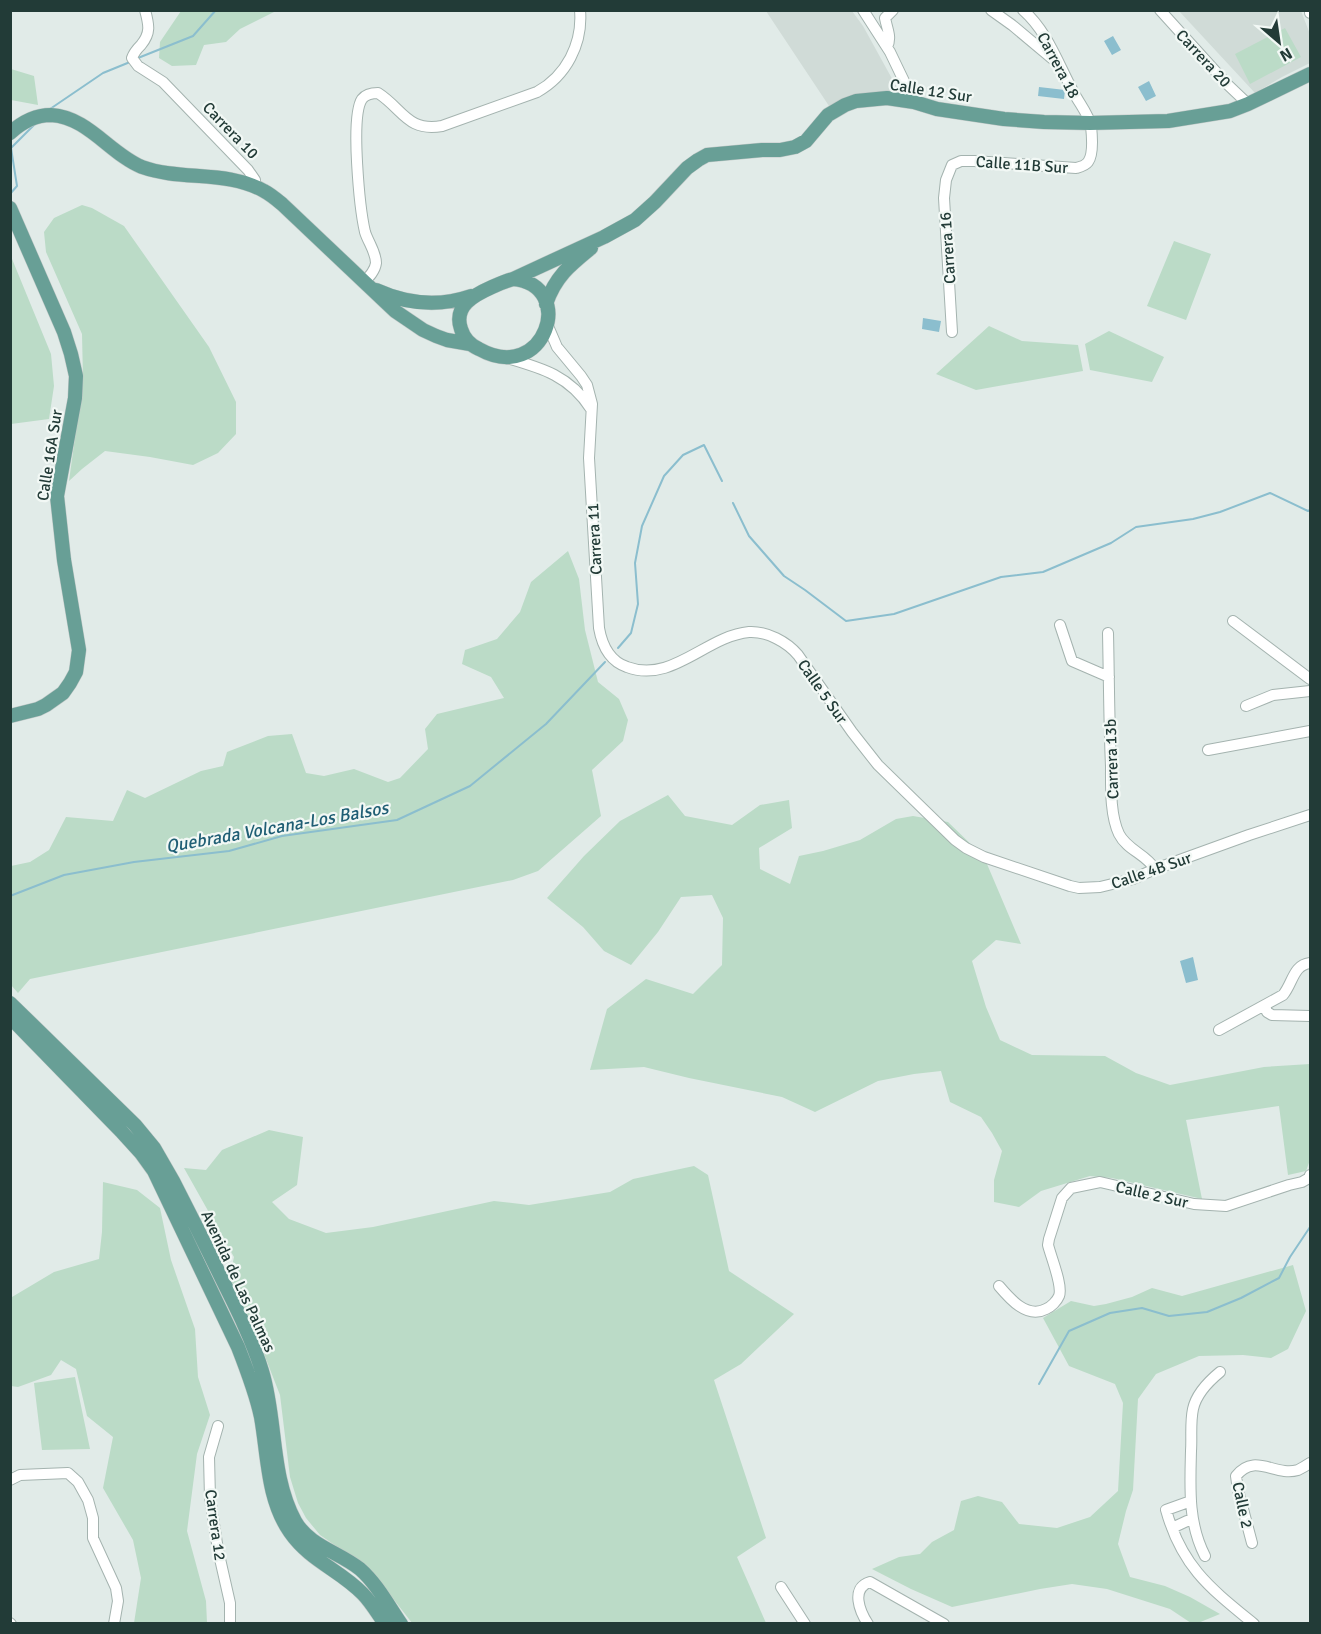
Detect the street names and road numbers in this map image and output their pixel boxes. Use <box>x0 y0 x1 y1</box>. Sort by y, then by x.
street label: Carrera 20 <box>1171 26 1235 92</box>
street label: Carrera 18 <box>1032 29 1084 102</box>
street label: Calle 12 Sur <box>888 75 973 107</box>
street label: Carrera 10 <box>198 98 262 163</box>
street label: Calle 11B Sur <box>975 152 1069 178</box>
street label: Carrera 16 <box>936 211 960 284</box>
street label: Calle 16A Sur <box>33 408 67 502</box>
street label: Carrera 11 <box>583 503 607 575</box>
street label: Calle 5 Sur <box>793 656 852 728</box>
street label: Carrera 13b <box>1101 718 1123 799</box>
street label: Calle 4B Sur <box>1109 848 1194 894</box>
street label: Calle 2 Sur <box>1113 1177 1190 1213</box>
street label: Avenida de Las Palmas <box>196 1207 280 1355</box>
street label: Calle 2 <box>1227 1480 1257 1530</box>
street label: Carrera 12 <box>200 1488 230 1562</box>

